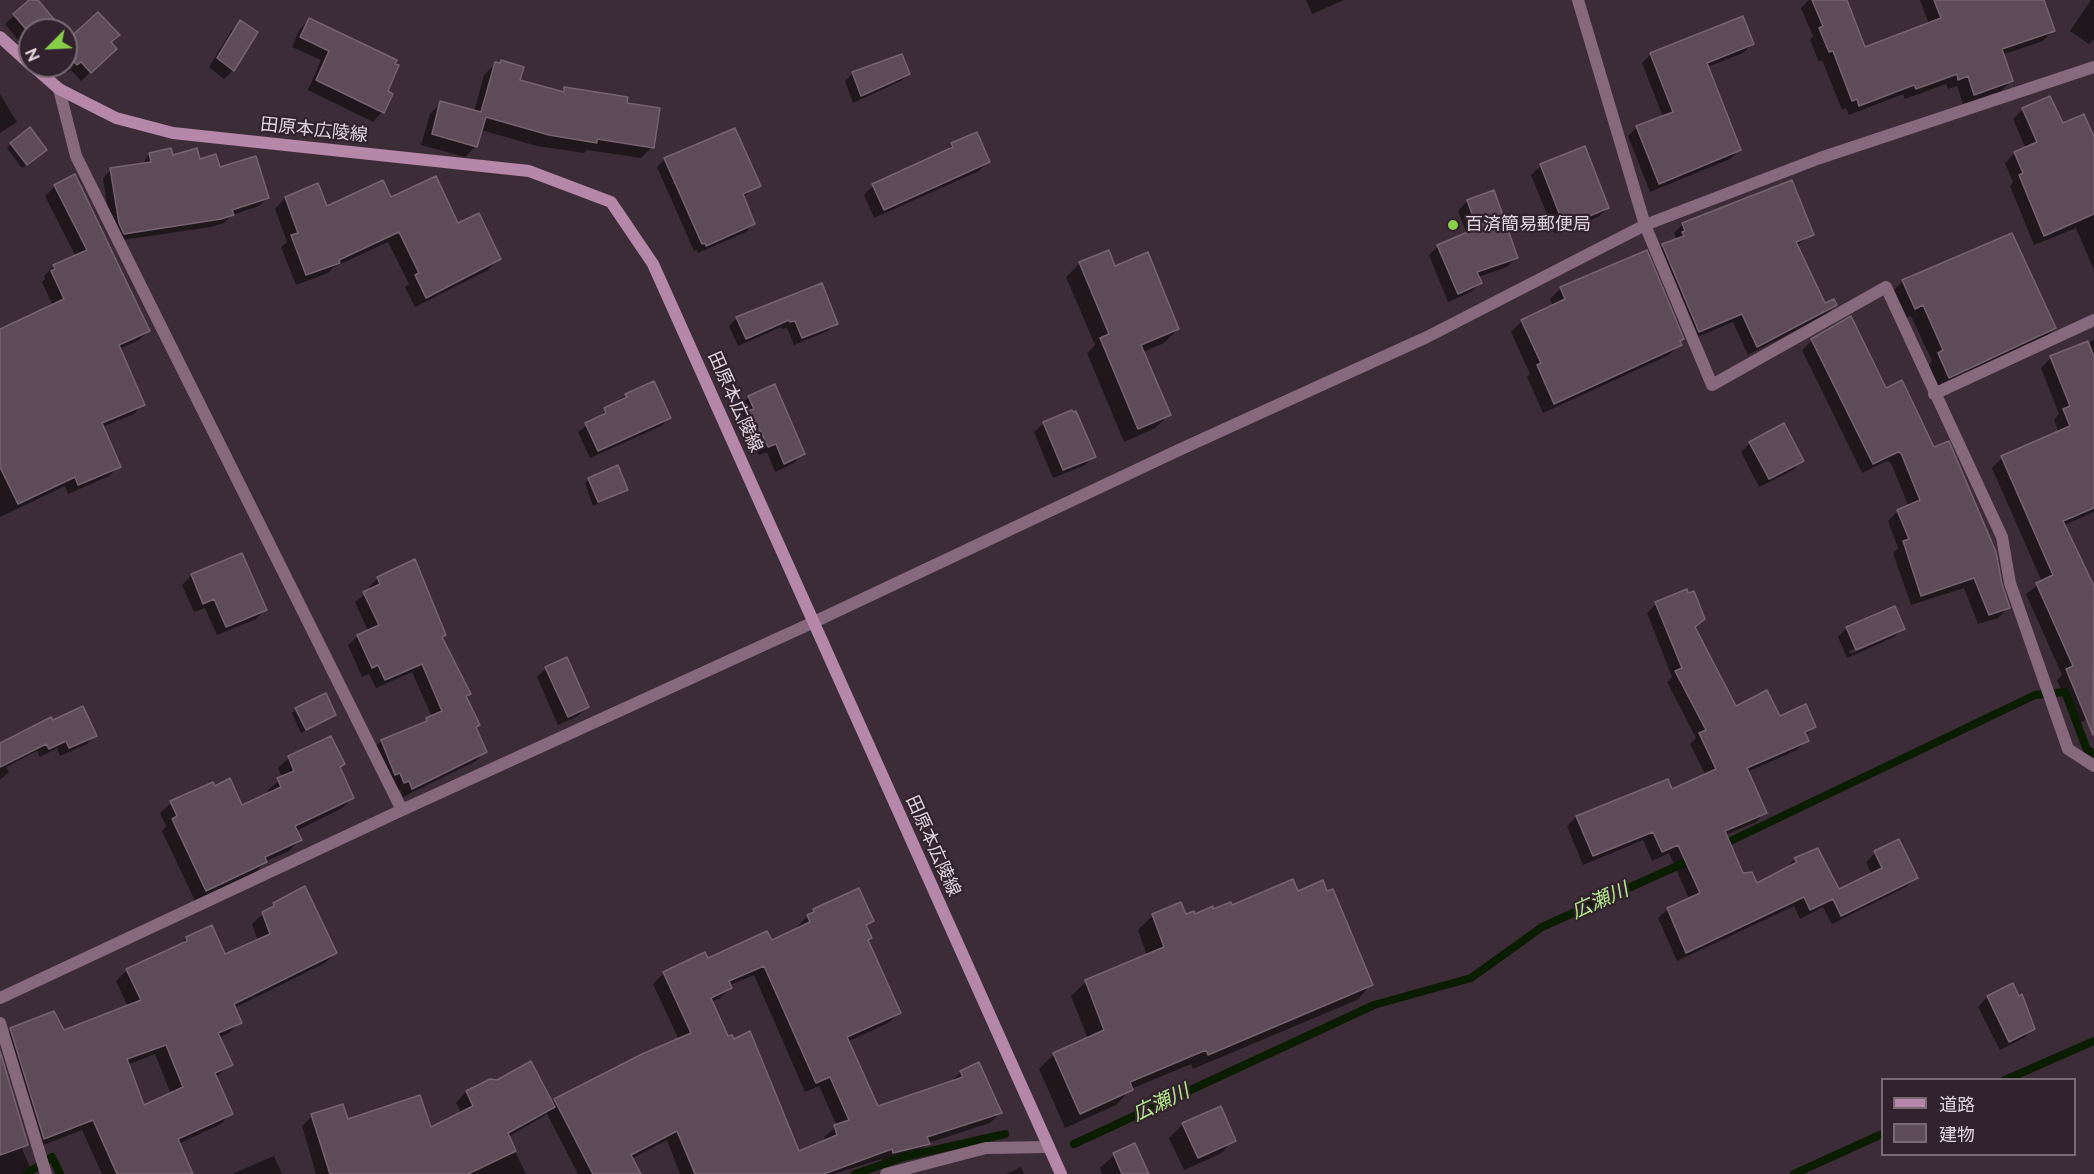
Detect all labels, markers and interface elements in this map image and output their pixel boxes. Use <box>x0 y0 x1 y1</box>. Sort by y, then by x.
north arrow <box>18 18 78 78</box>
text: N <box>22 45 44 64</box>
street label: 田原本広陵線 <box>259 114 369 146</box>
place label: 百済簡易郵便局 <box>1465 214 1591 236</box>
marker: 百済簡易郵便局 <box>1446 218 1460 232</box>
street label: 田原本広陵線 <box>703 348 767 456</box>
street label: 田原本広陵線 <box>901 792 965 900</box>
water label: 広瀬川 <box>1568 878 1632 924</box>
legend <box>1881 1078 2076 1156</box>
water label: 広瀬川 <box>1129 1079 1193 1127</box>
text: 道路 <box>1939 1094 1975 1115</box>
text: 建物 <box>1939 1124 1975 1145</box>

